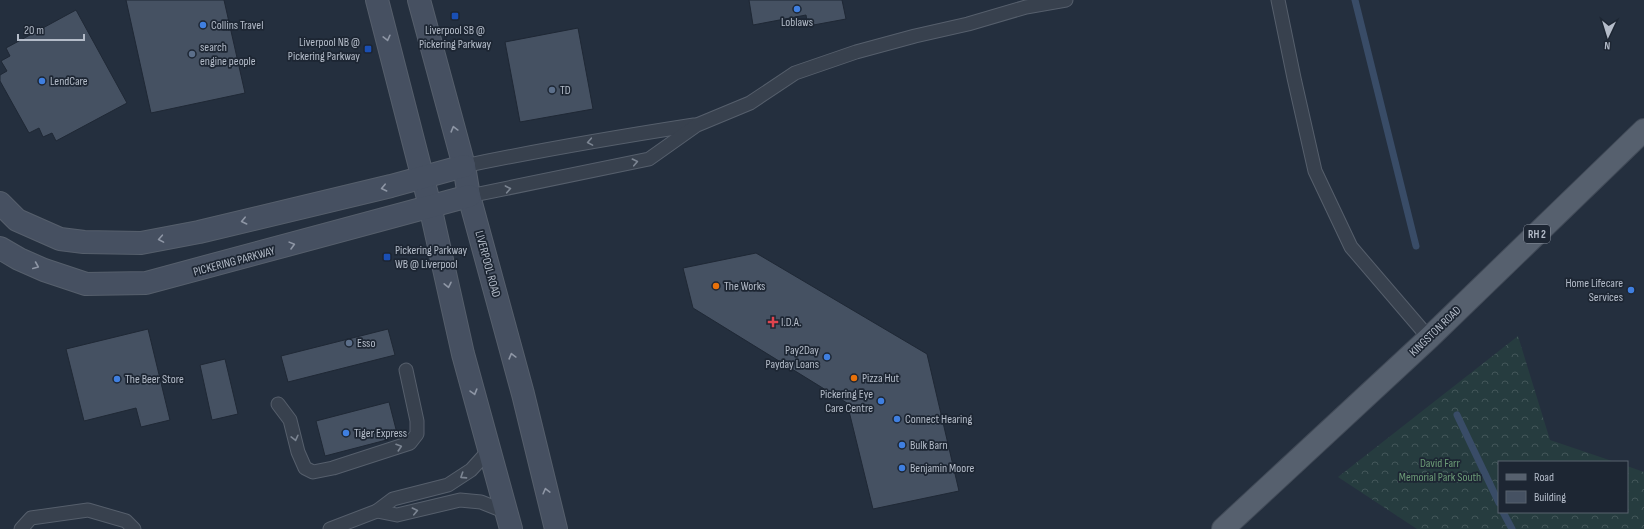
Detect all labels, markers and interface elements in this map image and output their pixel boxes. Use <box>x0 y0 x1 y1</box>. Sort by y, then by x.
marker: Loblaws <box>792 4 802 14</box>
marker: Liverpool SB @ Pickering Parkway <box>450 11 460 21</box>
place label: Loblaws <box>781 15 813 30</box>
scale bar <box>18 16 84 42</box>
north arrow <box>1588 16 1628 56</box>
place label: Collins Travel <box>211 18 263 33</box>
marker: Collins Travel <box>198 20 208 30</box>
text: 20 m <box>24 23 44 38</box>
place label: Liverpool SB @ Pickering Parkway <box>419 23 491 52</box>
one-way arrow <box>382 34 391 41</box>
place label: Liverpool NB @ Pickering Parkway <box>288 35 360 64</box>
text: N <box>1604 39 1611 52</box>
place label: search engine people <box>200 40 256 69</box>
marker: Liverpool NB @ Pickering Parkway <box>363 44 373 54</box>
marker: search engine people <box>187 49 197 59</box>
place label: LendCare <box>50 74 88 89</box>
marker: LendCare <box>37 76 47 86</box>
place label: TD <box>560 83 571 98</box>
marker: TD <box>547 85 557 95</box>
one-way arrow <box>450 125 459 132</box>
one-way arrow <box>587 137 593 146</box>
one-way arrow <box>632 158 638 166</box>
one-way arrow <box>381 183 387 191</box>
one-way arrow <box>505 185 511 194</box>
one-way arrow <box>241 217 247 225</box>
road number: RH 2 <box>1524 225 1550 243</box>
street label: LIVERPOOL ROAD <box>471 229 504 299</box>
one-way arrow <box>158 234 164 243</box>
one-way arrow <box>289 241 296 250</box>
street label: PICKERING PARKWAY <box>192 243 277 280</box>
place label: Pickering Parkway WB @ Liverpool <box>395 243 468 272</box>
marker: Pickering Parkway WB @ Liverpool <box>382 252 392 262</box>
one-way arrow <box>32 262 39 270</box>
place label: Home Lifecare Services <box>1565 276 1623 305</box>
place label: The Works <box>724 279 765 294</box>
marker: The Works <box>711 281 721 291</box>
one-way arrow <box>444 282 452 289</box>
marker: Home Lifecare Services <box>1626 285 1636 295</box>
street label: KINGSTON ROAD <box>1406 303 1464 360</box>
place label: I.D.A. <box>781 315 801 330</box>
marker: I.D.A. <box>768 317 778 327</box>
place label: Esso <box>357 336 375 351</box>
marker: Esso <box>344 338 354 348</box>
place label: Pay2Day Payday Loans <box>766 343 819 372</box>
marker: Pay2Day Payday Loans <box>822 352 832 362</box>
one-way arrow <box>509 353 517 359</box>
place label: Pizza Hut <box>862 371 900 386</box>
place label: The Beer Store <box>125 372 184 387</box>
marker: Pizza Hut <box>849 373 859 383</box>
marker: The Beer Store <box>112 374 122 384</box>
place label: Pickering Eye Care Centre <box>820 387 873 416</box>
one-way arrow <box>469 388 478 395</box>
marker: Pickering Eye Care Centre <box>876 396 886 406</box>
place label: Connect Hearing <box>905 412 972 427</box>
marker: Connect Hearing <box>892 414 902 424</box>
place label: Tiger Express <box>354 426 407 441</box>
marker: Tiger Express <box>341 428 351 438</box>
one-way arrow <box>290 435 299 442</box>
place label: Bulk Barn <box>910 438 948 453</box>
marker: Bulk Barn <box>897 440 907 450</box>
one-way arrow <box>395 443 402 451</box>
park label: David Farr Memorial Park South <box>1399 456 1481 485</box>
place label: Benjamin Moore <box>910 461 974 476</box>
legend <box>1498 461 1628 513</box>
marker: Benjamin Moore <box>897 463 907 473</box>
text: Road <box>1534 470 1554 485</box>
one-way arrow <box>460 471 467 479</box>
one-way arrow <box>543 488 551 494</box>
text: Building <box>1534 490 1566 505</box>
one-way arrow <box>412 507 418 515</box>

